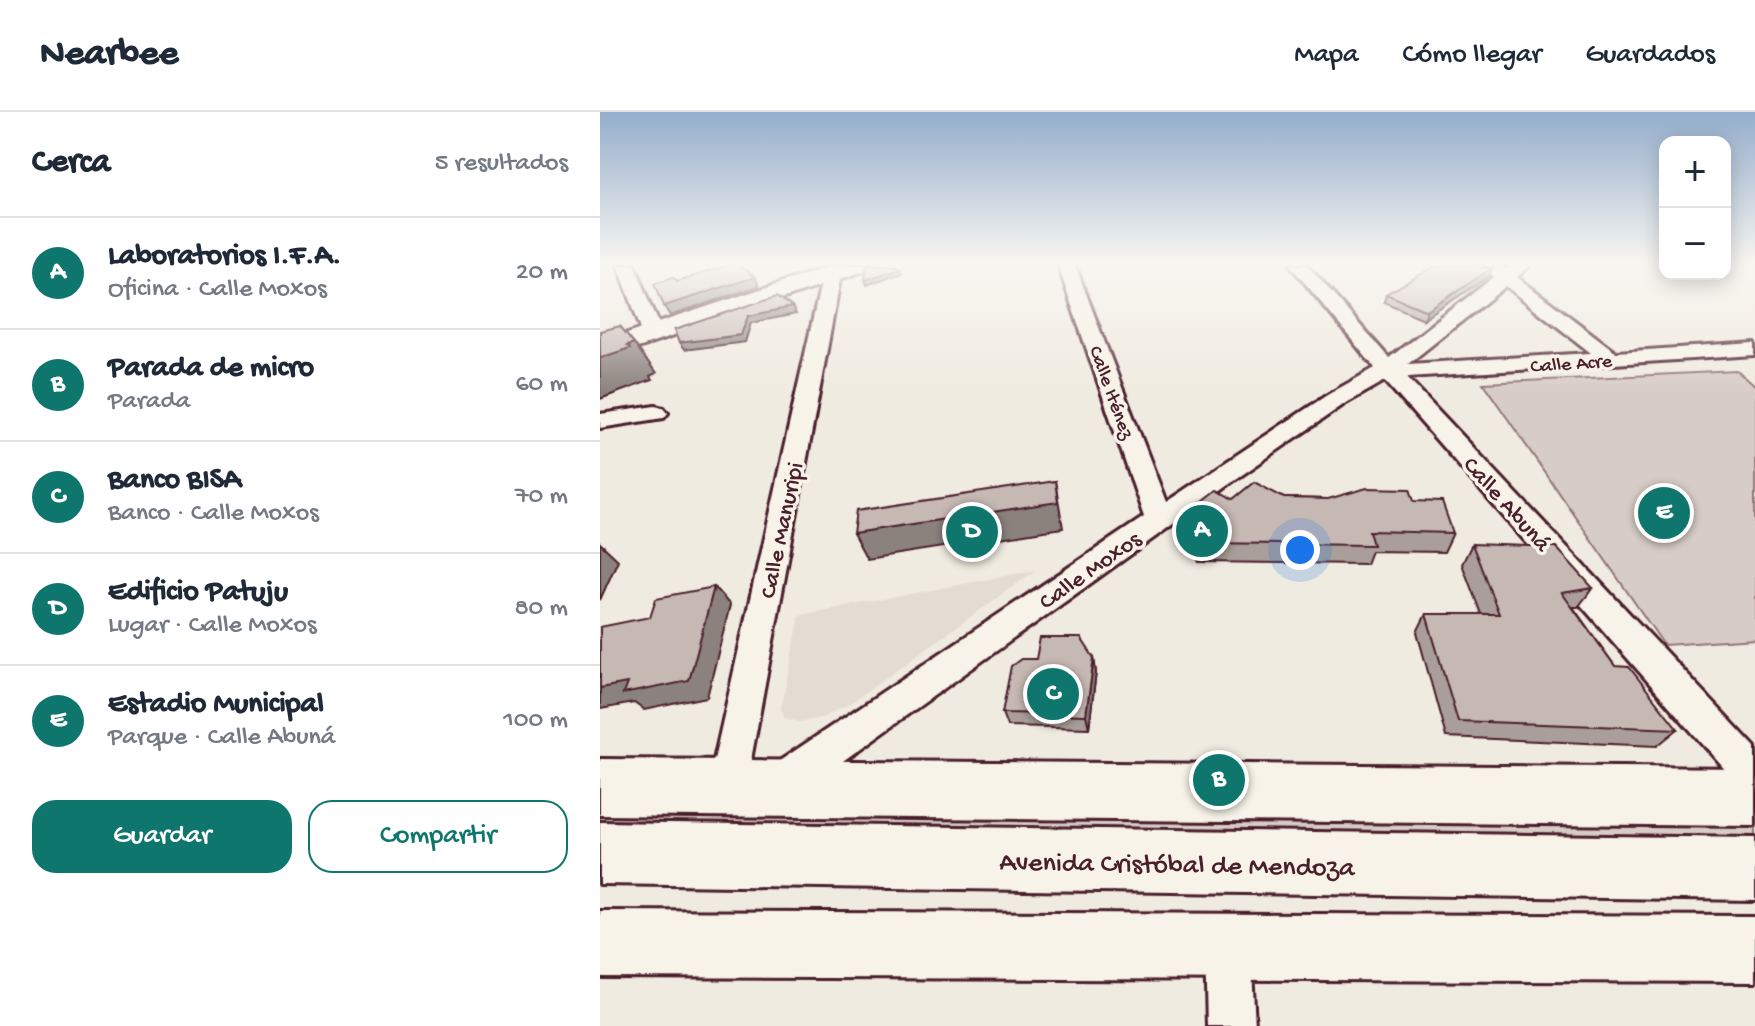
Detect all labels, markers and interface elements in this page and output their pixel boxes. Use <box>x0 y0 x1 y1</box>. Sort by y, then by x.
text: Nearbee <box>40 33 178 77</box>
text: Mapa <box>1294 39 1359 72</box>
text: Cómo llegar <box>1403 39 1542 72</box>
text: Guardados <box>1586 39 1715 72</box>
map controls <box>1659 136 1731 280</box>
button: + <box>1659 136 1731 208</box>
text: Cerca <box>32 144 110 184</box>
text: 5 resultados <box>435 149 568 180</box>
button: − <box>1659 208 1731 280</box>
text: Laboratorios I.F.A. <box>108 240 342 275</box>
text: A <box>50 258 66 289</box>
text: 20 m <box>516 258 568 289</box>
text: Oficina · Calle Moxos <box>108 275 327 306</box>
street label: Calle Iténez <box>1082 343 1138 444</box>
street label: Calle Acre <box>1530 351 1614 380</box>
text: Parada de micro <box>108 352 314 387</box>
text: B <box>51 370 65 401</box>
text: 60 m <box>515 370 568 401</box>
text: Parada <box>108 387 190 418</box>
street label: Calle Abuná <box>1455 452 1556 559</box>
street label: Calle Manuripi <box>755 460 812 601</box>
text: Banco BISA <box>108 464 241 499</box>
text: C <box>51 482 65 513</box>
text: 70 m <box>515 482 568 513</box>
pin: E <box>1638 483 1690 543</box>
text: Banco · Calle Moxos <box>108 499 319 530</box>
pin: A <box>1176 501 1228 561</box>
pin: D <box>946 502 998 562</box>
street label: Calle Moxos <box>1034 525 1149 618</box>
your location <box>1280 530 1320 570</box>
text: Edificio Patuju <box>108 576 288 611</box>
text: D <box>50 594 66 625</box>
text: 80 m <box>514 594 568 625</box>
text: Lugar · Calle Moxos <box>108 611 316 642</box>
pin: C <box>1027 664 1079 724</box>
text: Estadio Municipal <box>108 688 324 723</box>
text: E <box>50 706 66 737</box>
text: 100 m <box>503 706 568 737</box>
text: Parque · Calle Abuná <box>108 723 335 754</box>
pin: B <box>1193 750 1245 810</box>
button: Guardar <box>32 800 292 873</box>
button: Compartir <box>308 800 568 873</box>
street label: Avenida Cristóbal de Mendoza <box>999 847 1356 886</box>

